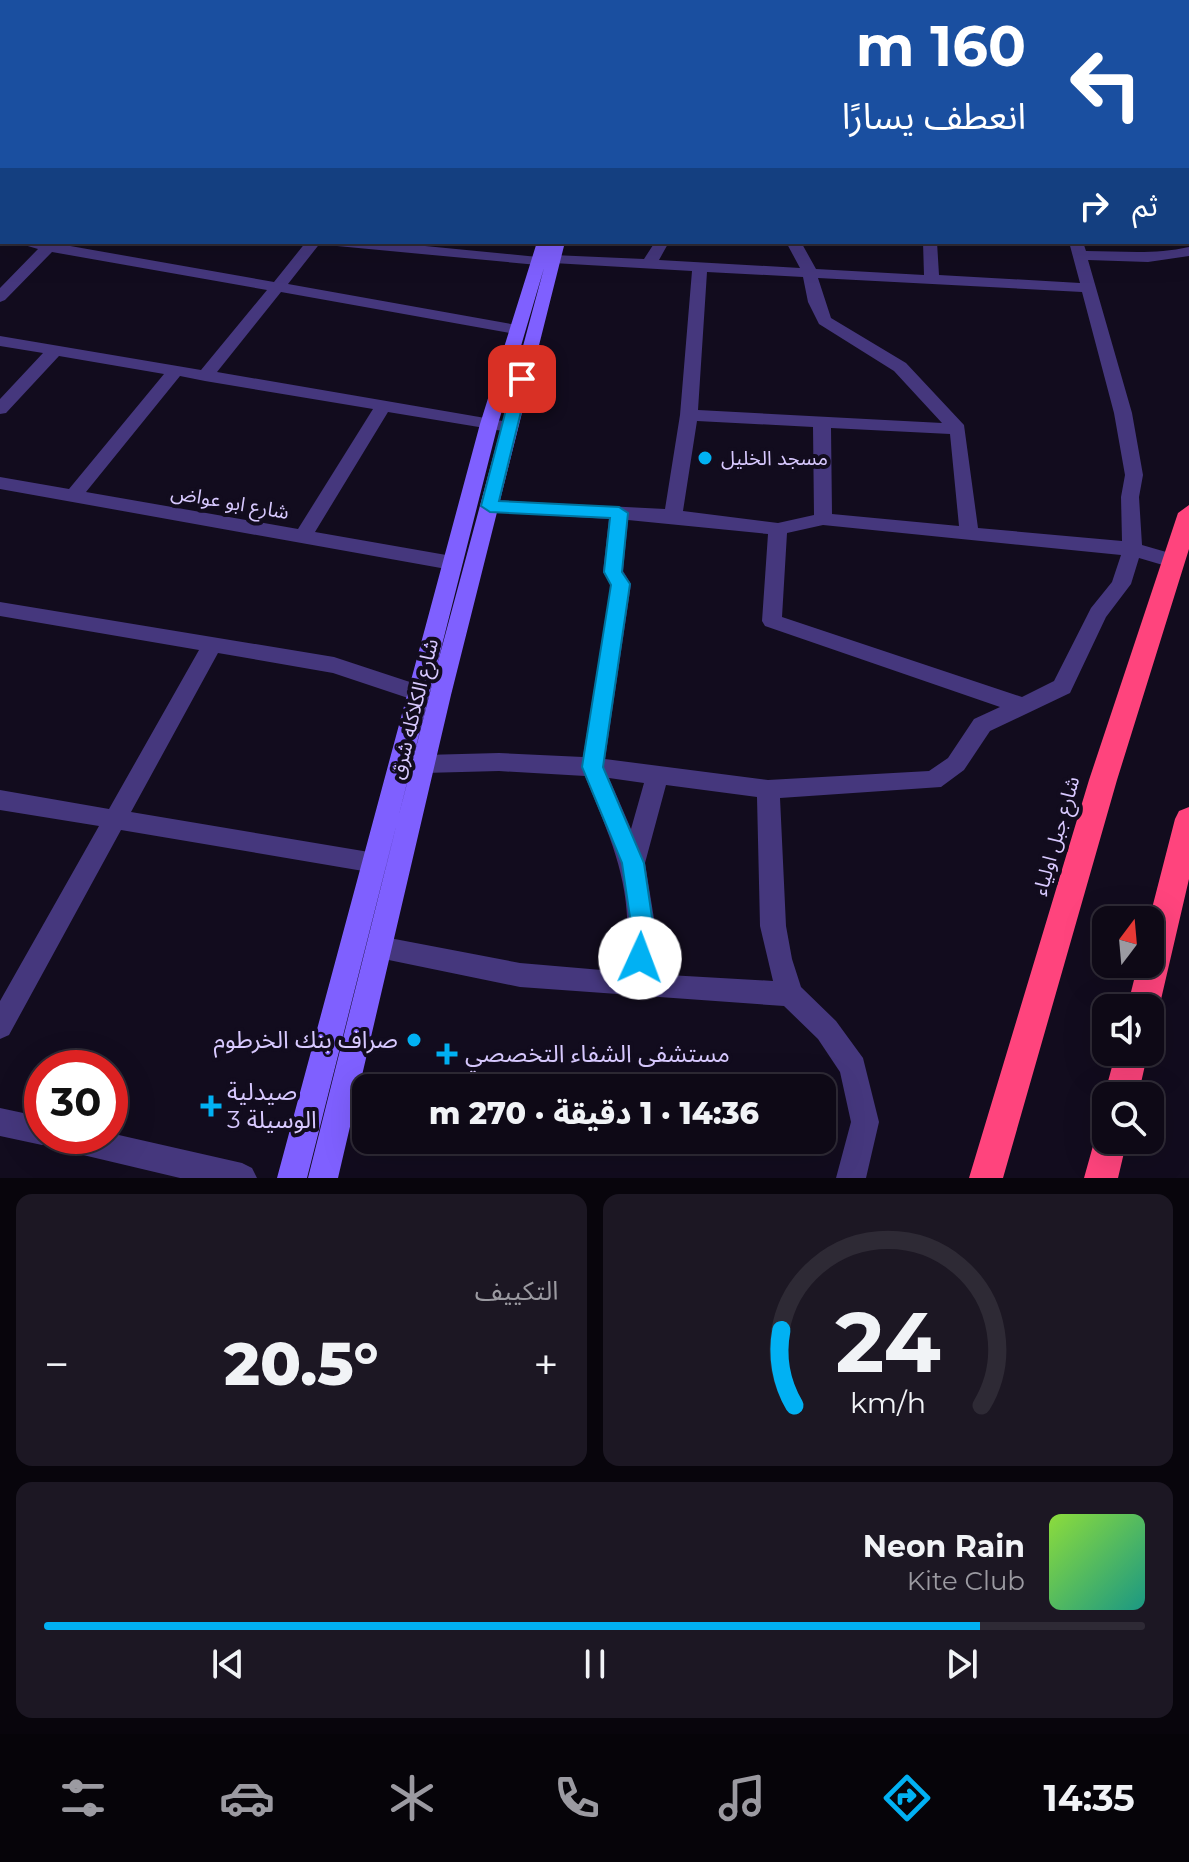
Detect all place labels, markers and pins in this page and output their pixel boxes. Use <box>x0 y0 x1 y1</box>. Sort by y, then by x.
pin <box>488 345 556 413</box>
place label: مسجد الخليل <box>721 446 828 470</box>
marker: مسجد الخليل <box>696 449 714 467</box>
place label: صراف بنك الخرطوم <box>214 1025 398 1058</box>
marker: صراف بنك الخرطوم <box>405 1031 423 1049</box>
place label: مستشفى الشفاء التخصصي <box>465 1039 730 1073</box>
marker: مستشفى الشفاء التخصصي <box>436 1043 458 1065</box>
place label: صيدلية الوسيلة 3 <box>227 1077 317 1134</box>
marker: صيدلية الوسيلة 3 <box>202 1097 220 1115</box>

